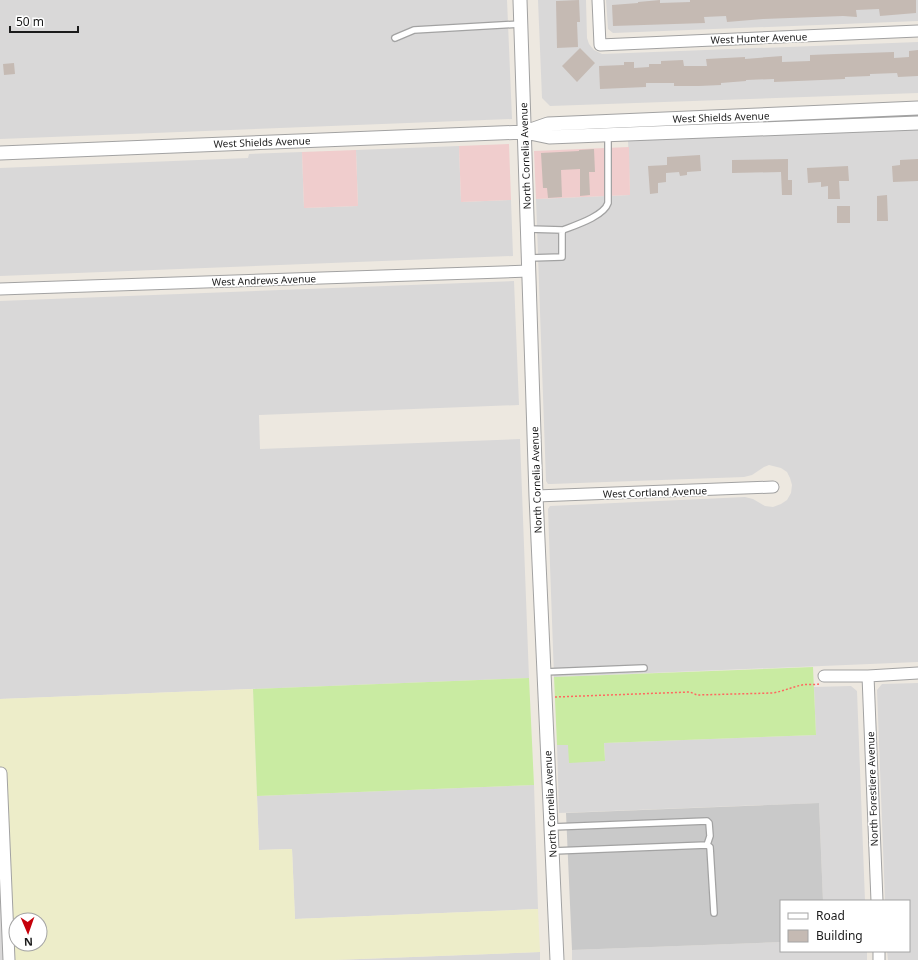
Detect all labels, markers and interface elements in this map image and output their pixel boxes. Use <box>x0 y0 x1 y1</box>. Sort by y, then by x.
scale bar <box>10 8 78 34</box>
text: 50 m <box>16 13 44 30</box>
street label: West Hunter Avenue <box>710 29 808 47</box>
street label: North Cornelia Avenue <box>516 102 534 210</box>
street label: West Shields Avenue <box>672 108 770 126</box>
street label: West Shields Avenue <box>213 133 311 151</box>
street label: West Andrews Avenue <box>212 271 317 289</box>
street label: North Cornelia Avenue <box>527 426 545 534</box>
street label: West Cortland Avenue <box>603 483 708 501</box>
street label: North Forestiere Avenue <box>863 731 881 847</box>
street label: North Cornelia Avenue <box>540 750 560 858</box>
legend <box>780 900 910 952</box>
text: Road <box>816 907 845 924</box>
north arrow <box>8 912 48 952</box>
text: Building <box>816 927 863 944</box>
text: N <box>24 935 33 950</box>

